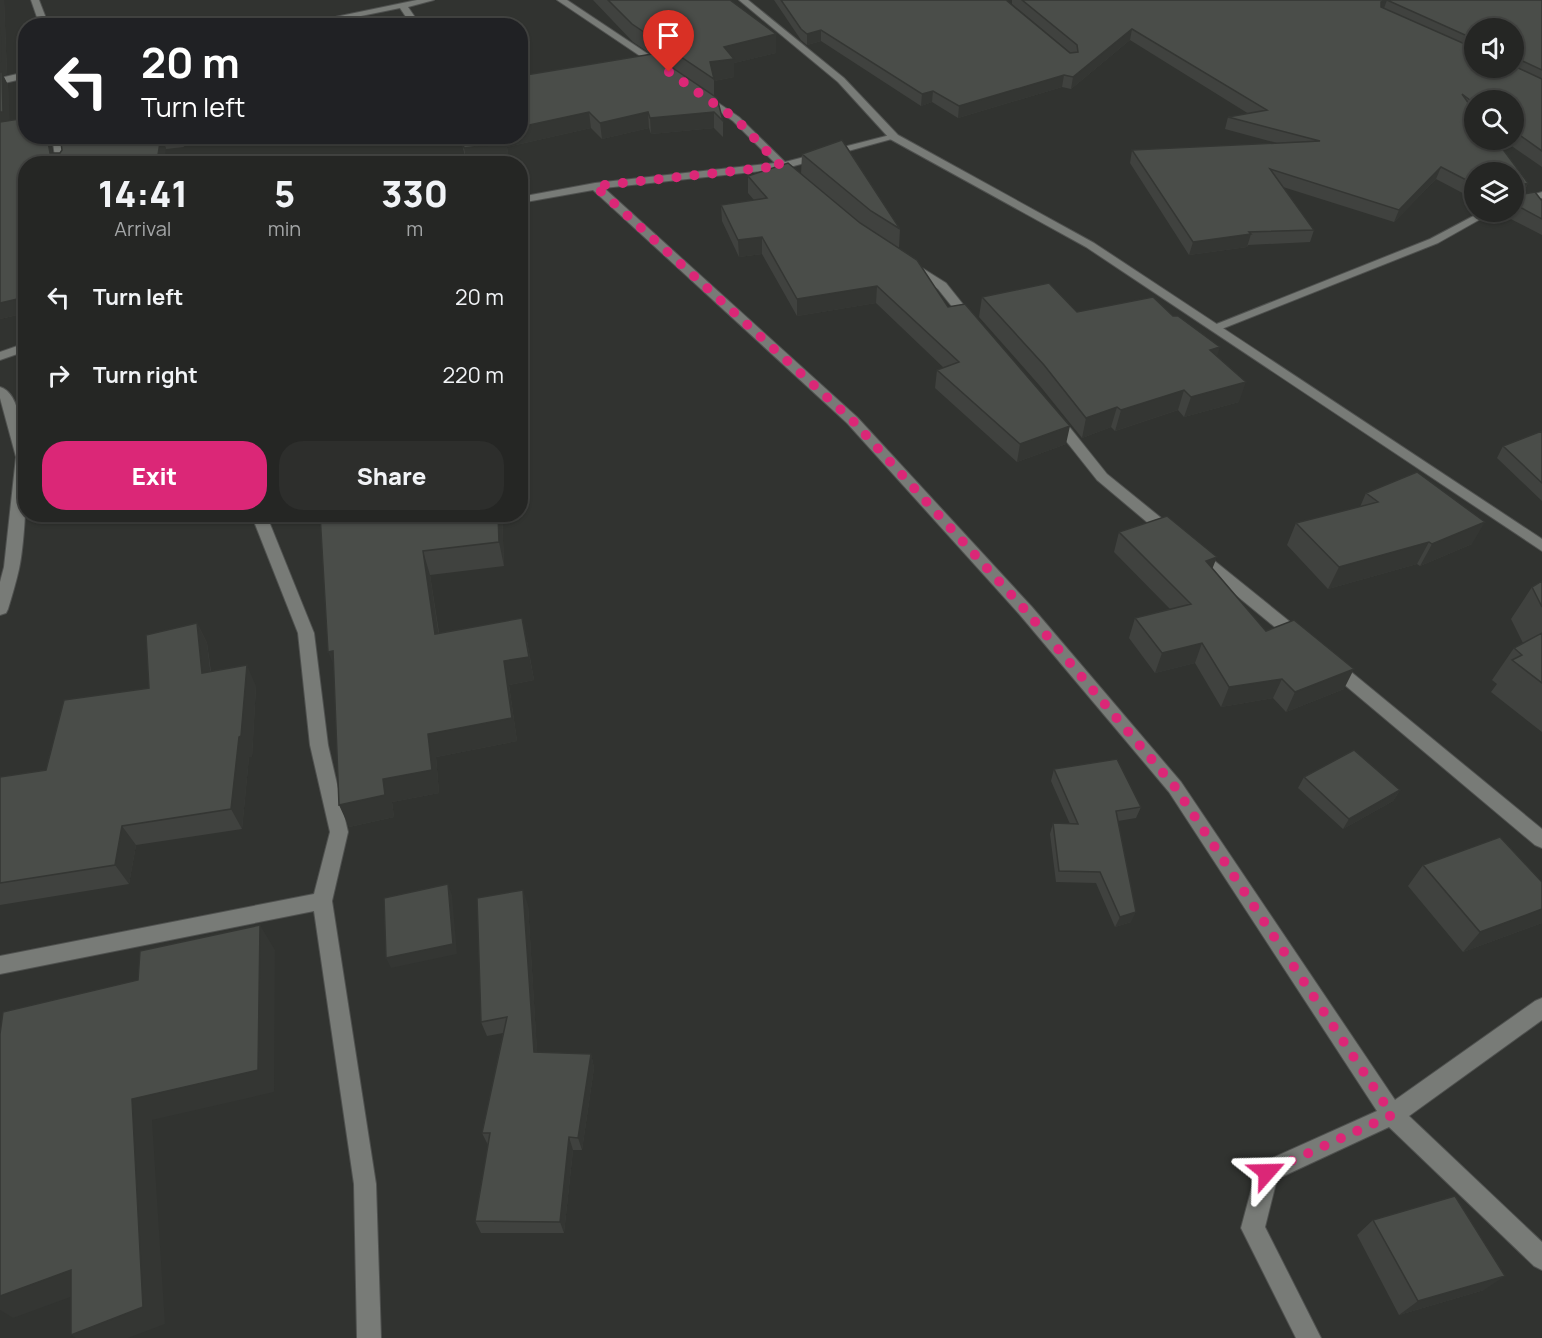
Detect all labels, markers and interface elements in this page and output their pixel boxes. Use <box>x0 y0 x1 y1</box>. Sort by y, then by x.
pin <box>643 10 694 72</box>
map controls <box>1464 18 1524 222</box>
button: sound <box>1464 18 1524 78</box>
icon: arrive <box>652 19 685 52</box>
text: 20 m <box>141 33 240 91</box>
icon: left <box>42 42 120 120</box>
text: Turn left <box>141 88 245 125</box>
button: search <box>1464 90 1524 150</box>
button: layers <box>1464 162 1524 222</box>
text: 14:41 <box>98 169 188 218</box>
text: 5 <box>274 169 295 218</box>
text: 330 <box>381 169 448 218</box>
text: Arrival <box>114 215 171 242</box>
text: min <box>268 215 301 242</box>
text: m <box>406 215 423 242</box>
icon: left <box>42 281 75 314</box>
text: Turn left <box>93 282 183 312</box>
text: 20 m <box>455 282 504 312</box>
icon: right <box>42 359 75 392</box>
text: Turn right <box>93 360 198 390</box>
text: 220 m <box>442 360 504 390</box>
button: Exit <box>42 441 267 510</box>
button: Share <box>279 441 504 510</box>
position arrow <box>1235 1140 1299 1204</box>

